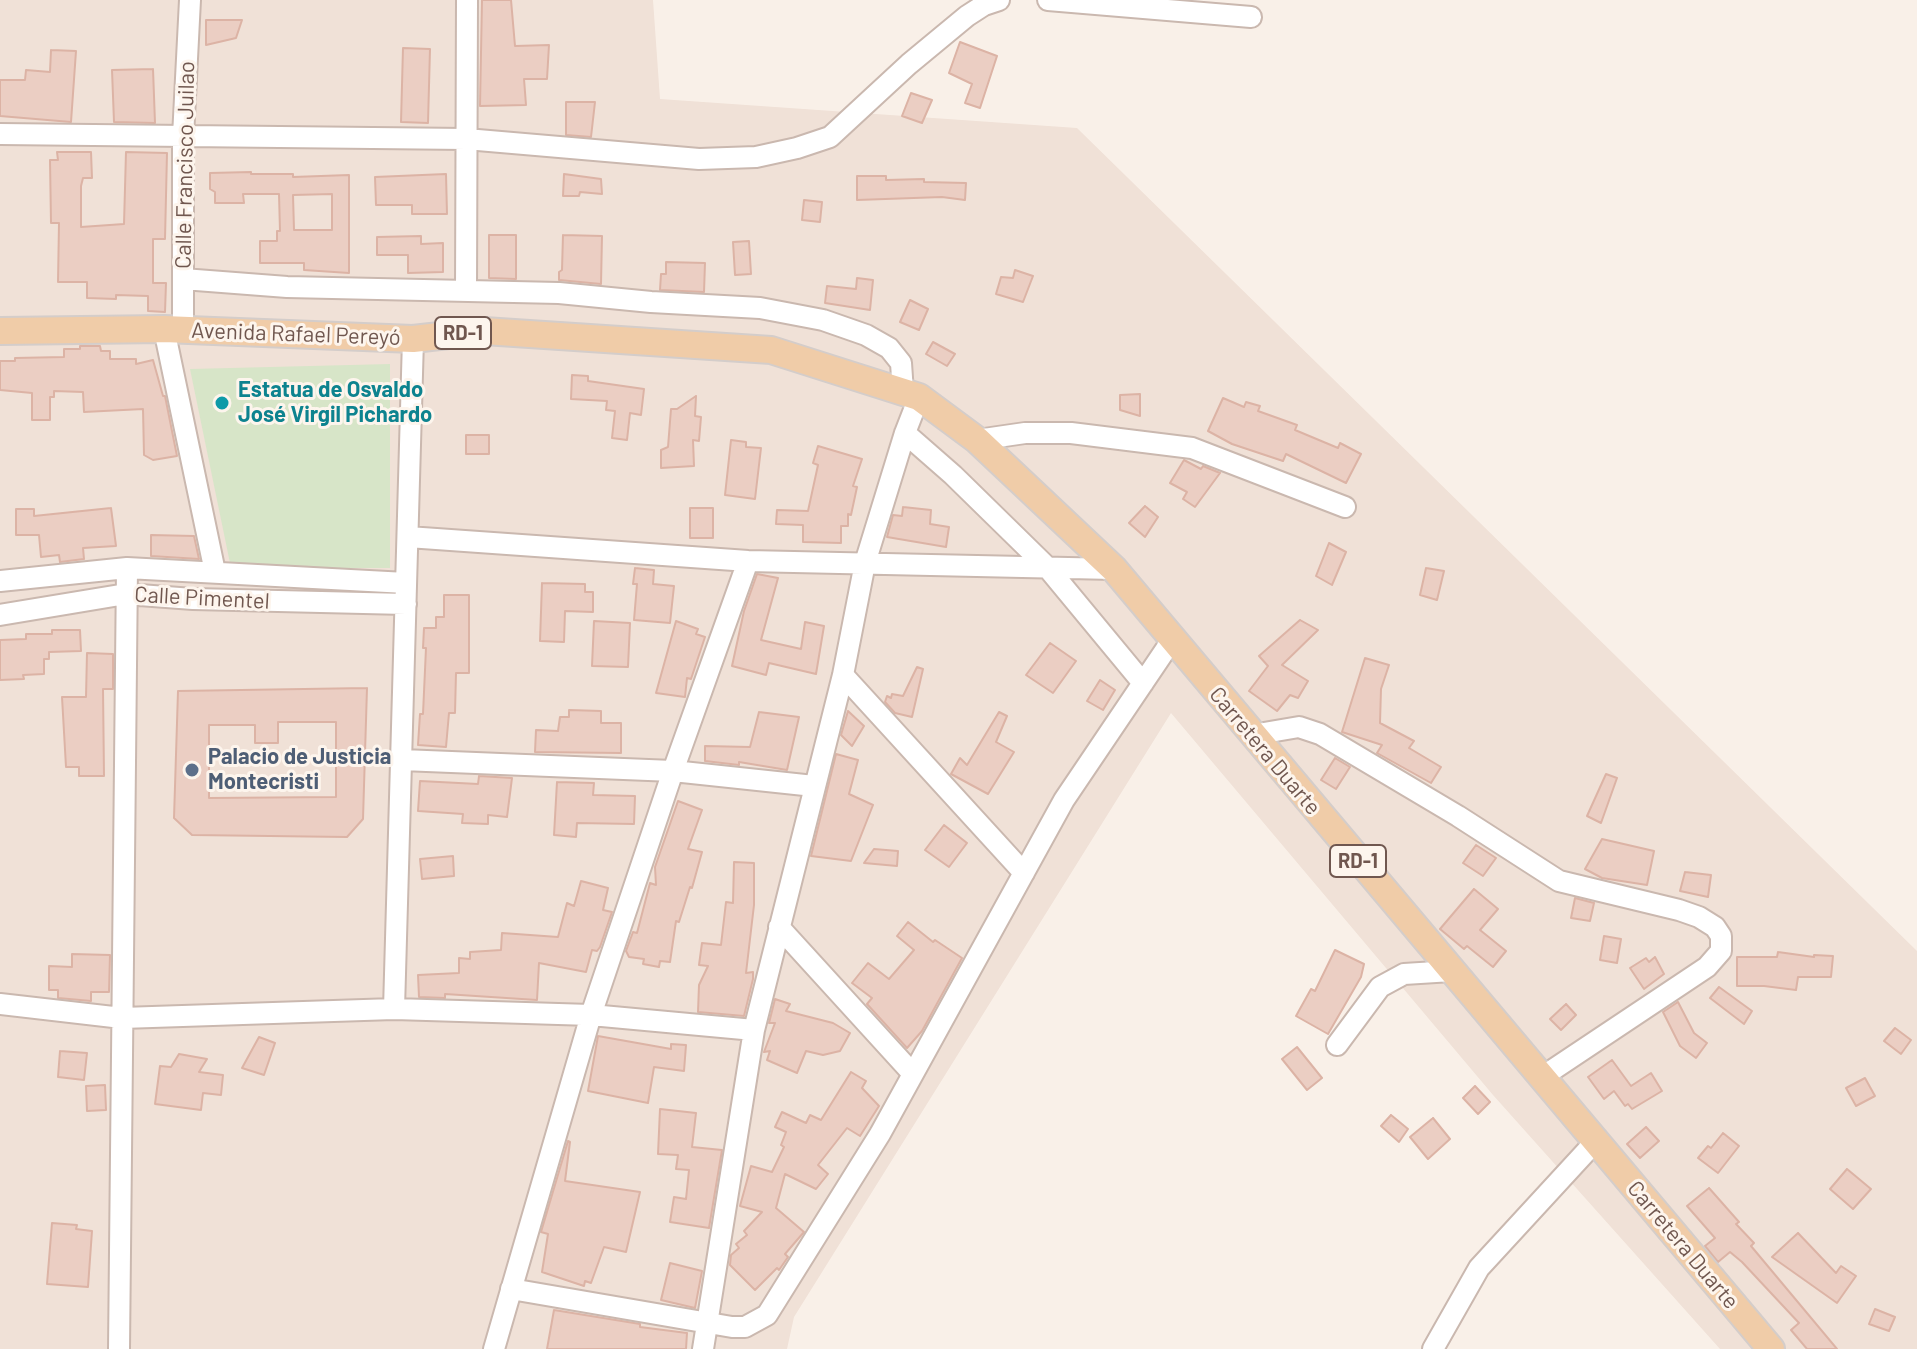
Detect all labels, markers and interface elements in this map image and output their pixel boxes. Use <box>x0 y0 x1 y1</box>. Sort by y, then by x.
street label: Calle Francisco Juilao <box>170 61 200 269</box>
street label: Avenida Rafael Pereyó <box>191 317 401 351</box>
road number: RD-1 <box>435 317 491 349</box>
place label: Estatua de Osvaldo José Virgil Pichardo <box>238 377 432 428</box>
marker: Estatua de Osvaldo José Virgil Pichardo <box>213 394 231 412</box>
street label: Calle Pimentel <box>134 581 270 615</box>
street label: Carretera Duarte <box>1204 682 1326 820</box>
place label: Palacio de Justicia Montecristi <box>208 744 391 796</box>
marker: Palacio de Justicia Montecristi <box>183 761 201 779</box>
road number: RD-1 <box>1330 845 1386 877</box>
street label: Carretera Duarte <box>1622 1176 1744 1314</box>

